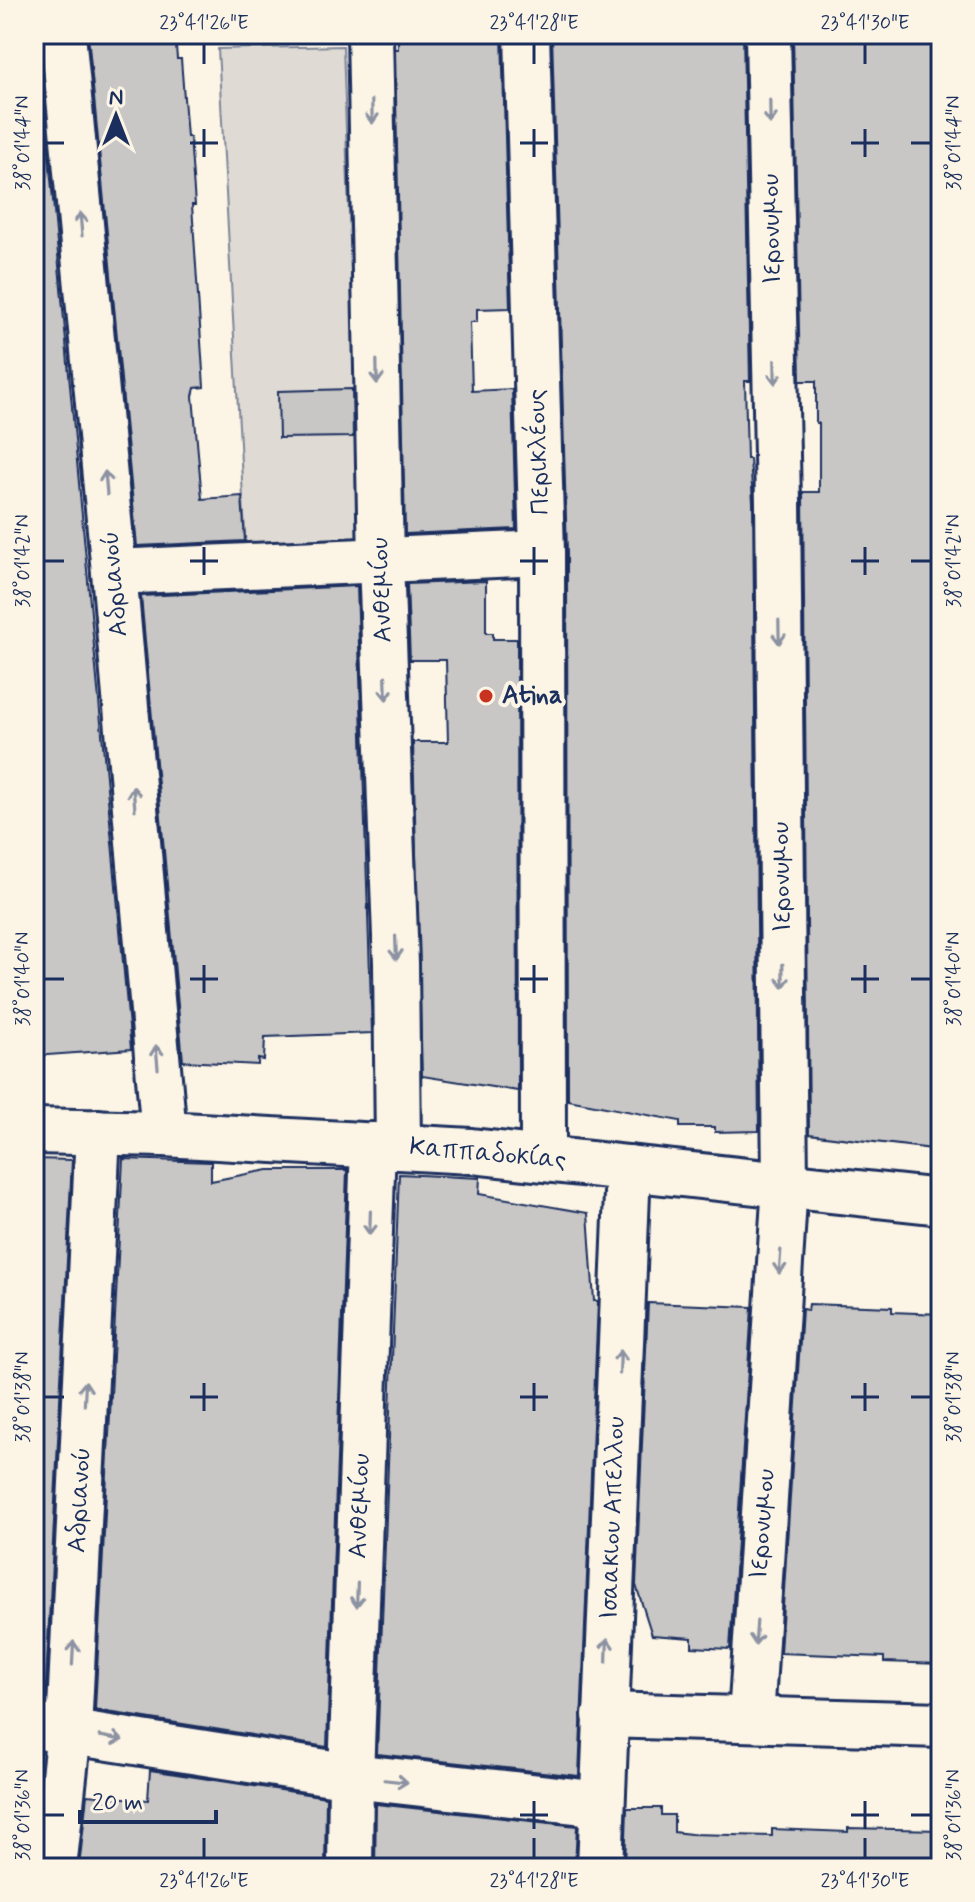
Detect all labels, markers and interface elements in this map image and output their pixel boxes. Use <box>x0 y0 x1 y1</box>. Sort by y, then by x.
text: 23°41'26"E <box>159 10 249 37</box>
text: 23°41'28"E <box>489 10 579 37</box>
text: 23°41'30"E <box>821 10 909 37</box>
north arrow <box>76 76 156 156</box>
text: N <box>109 84 123 112</box>
text: 38°01'44"N <box>10 95 37 191</box>
text: 38°01'44"N <box>941 95 968 191</box>
one-way arrow <box>364 98 379 125</box>
one-way arrow <box>762 98 777 125</box>
street label: Ιερονυμου <box>754 173 790 285</box>
one-way arrow <box>73 211 88 238</box>
one-way arrow <box>369 358 385 385</box>
one-way arrow <box>767 358 783 385</box>
street label: Περικλέους <box>520 388 558 516</box>
one-way arrow <box>98 470 113 497</box>
text: 38°01'42"N <box>10 514 37 608</box>
text: 38°01'42"N <box>941 514 968 608</box>
street label: Αδριανού <box>93 530 137 638</box>
street label: Ανθεμίου <box>363 537 401 643</box>
one-way arrow <box>771 618 787 645</box>
one-way arrow <box>378 674 393 701</box>
place label: Atina <box>502 679 562 713</box>
marker: Atina <box>477 687 495 705</box>
one-way arrow <box>126 785 141 812</box>
street label: Ιερονυμου <box>764 821 800 933</box>
text: 38°01'40"N <box>10 932 37 1026</box>
text: 38°01'40"N <box>941 932 968 1026</box>
one-way arrow <box>388 934 403 961</box>
one-way arrow <box>775 962 791 989</box>
one-way arrow <box>149 1044 164 1071</box>
street label: Καππαδοκίας <box>408 1130 568 1178</box>
one-way arrow <box>362 1209 377 1236</box>
one-way arrow <box>772 1248 787 1275</box>
one-way arrow <box>613 1349 628 1376</box>
text: 38°01'38"N <box>10 1351 37 1443</box>
text: 38°01'38"N <box>941 1351 968 1443</box>
one-way arrow <box>78 1380 93 1407</box>
street label: Ισαακιου Απελλου <box>592 1416 634 1620</box>
street label: Αδριανού <box>60 1446 100 1554</box>
street label: Ανθεμίου <box>341 1453 379 1559</box>
street label: Ιερονυμου <box>742 1468 784 1580</box>
one-way arrow <box>349 1581 364 1608</box>
one-way arrow <box>749 1619 764 1646</box>
one-way arrow <box>600 1637 615 1664</box>
one-way arrow <box>65 1640 80 1667</box>
one-way arrow <box>98 1731 123 1746</box>
text: 38°01'36"N <box>10 1769 37 1861</box>
text: 38°01'36"N <box>941 1769 968 1861</box>
scale bar <box>80 1774 216 1824</box>
one-way arrow <box>382 1774 409 1789</box>
text: 20 m <box>92 1788 143 1819</box>
text: 23°41'26"E <box>159 1868 249 1895</box>
text: 23°41'28"E <box>489 1868 579 1895</box>
text: 23°41'30"E <box>821 1868 909 1895</box>

